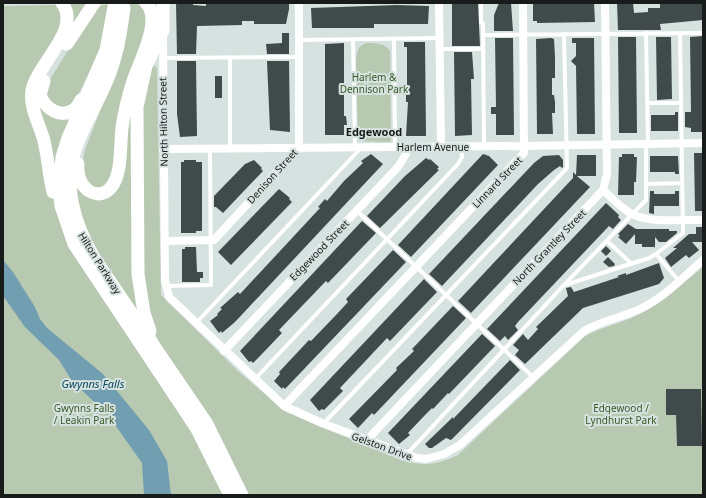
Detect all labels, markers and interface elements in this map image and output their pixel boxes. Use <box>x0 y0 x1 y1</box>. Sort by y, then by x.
park label: Harlem & Dennison Park <box>340 70 409 96</box>
street label: North Hilton Street <box>155 77 171 167</box>
district label: Edgewood <box>346 124 402 139</box>
street label: Harlem Avenue <box>397 140 470 154</box>
street label: Denison Street <box>244 145 301 206</box>
street label: Linnard Street <box>469 153 525 211</box>
street label: North Grantley Street <box>509 206 589 288</box>
street label: Edgewood Street <box>286 216 352 284</box>
street label: Hilton Parkway <box>75 229 125 297</box>
water label: Gwynns Falls <box>62 376 125 391</box>
park label: Gwynns Falls / Leakin Park <box>54 401 115 427</box>
park label: Edgewood / Lyndhurst Park <box>585 401 657 427</box>
street label: Gelston Drive <box>350 429 415 464</box>

